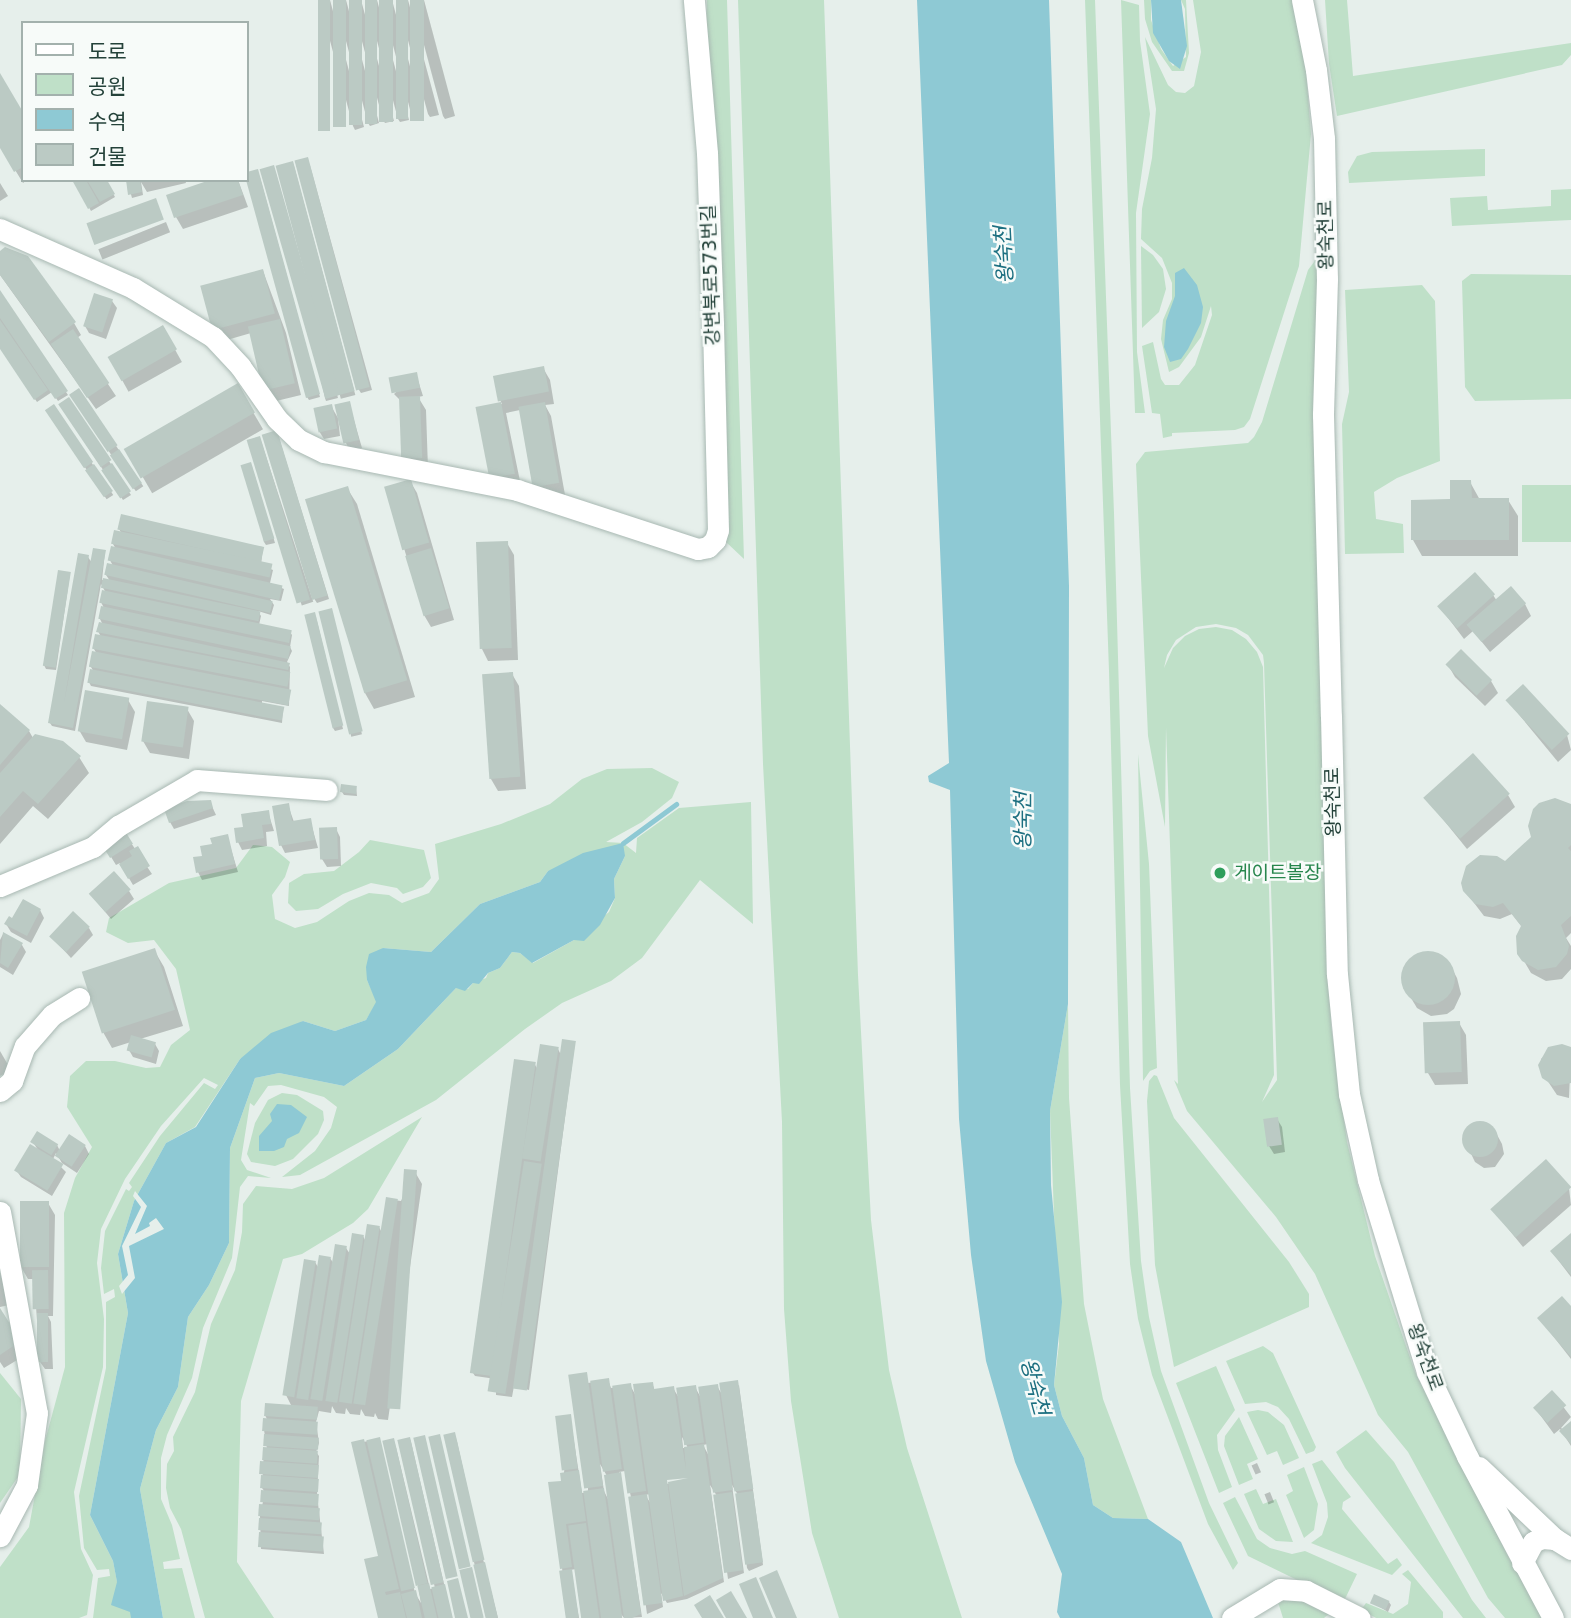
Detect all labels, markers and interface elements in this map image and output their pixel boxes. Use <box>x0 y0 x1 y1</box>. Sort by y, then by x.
legend <box>21 21 248 182</box>
text: 도로 <box>88 40 127 64</box>
text: 공원 <box>88 75 127 99</box>
text: 수역 <box>88 110 127 134</box>
text: 건물 <box>88 145 127 169</box>
street label: 왕숙천로 <box>1314 200 1338 270</box>
street label: 강변북로573번길 <box>697 204 725 346</box>
water label: 왕숙천 <box>990 225 1018 285</box>
street label: 왕숙천로 <box>1321 767 1345 837</box>
water label: 왕숙천 <box>1010 792 1036 850</box>
place label: 게이트볼장 <box>1234 862 1321 884</box>
marker: 게이트볼장 <box>1212 865 1228 881</box>
street label: 왕숙천로 <box>1402 1320 1448 1394</box>
water label: 왕숙천 <box>1015 1356 1055 1418</box>

